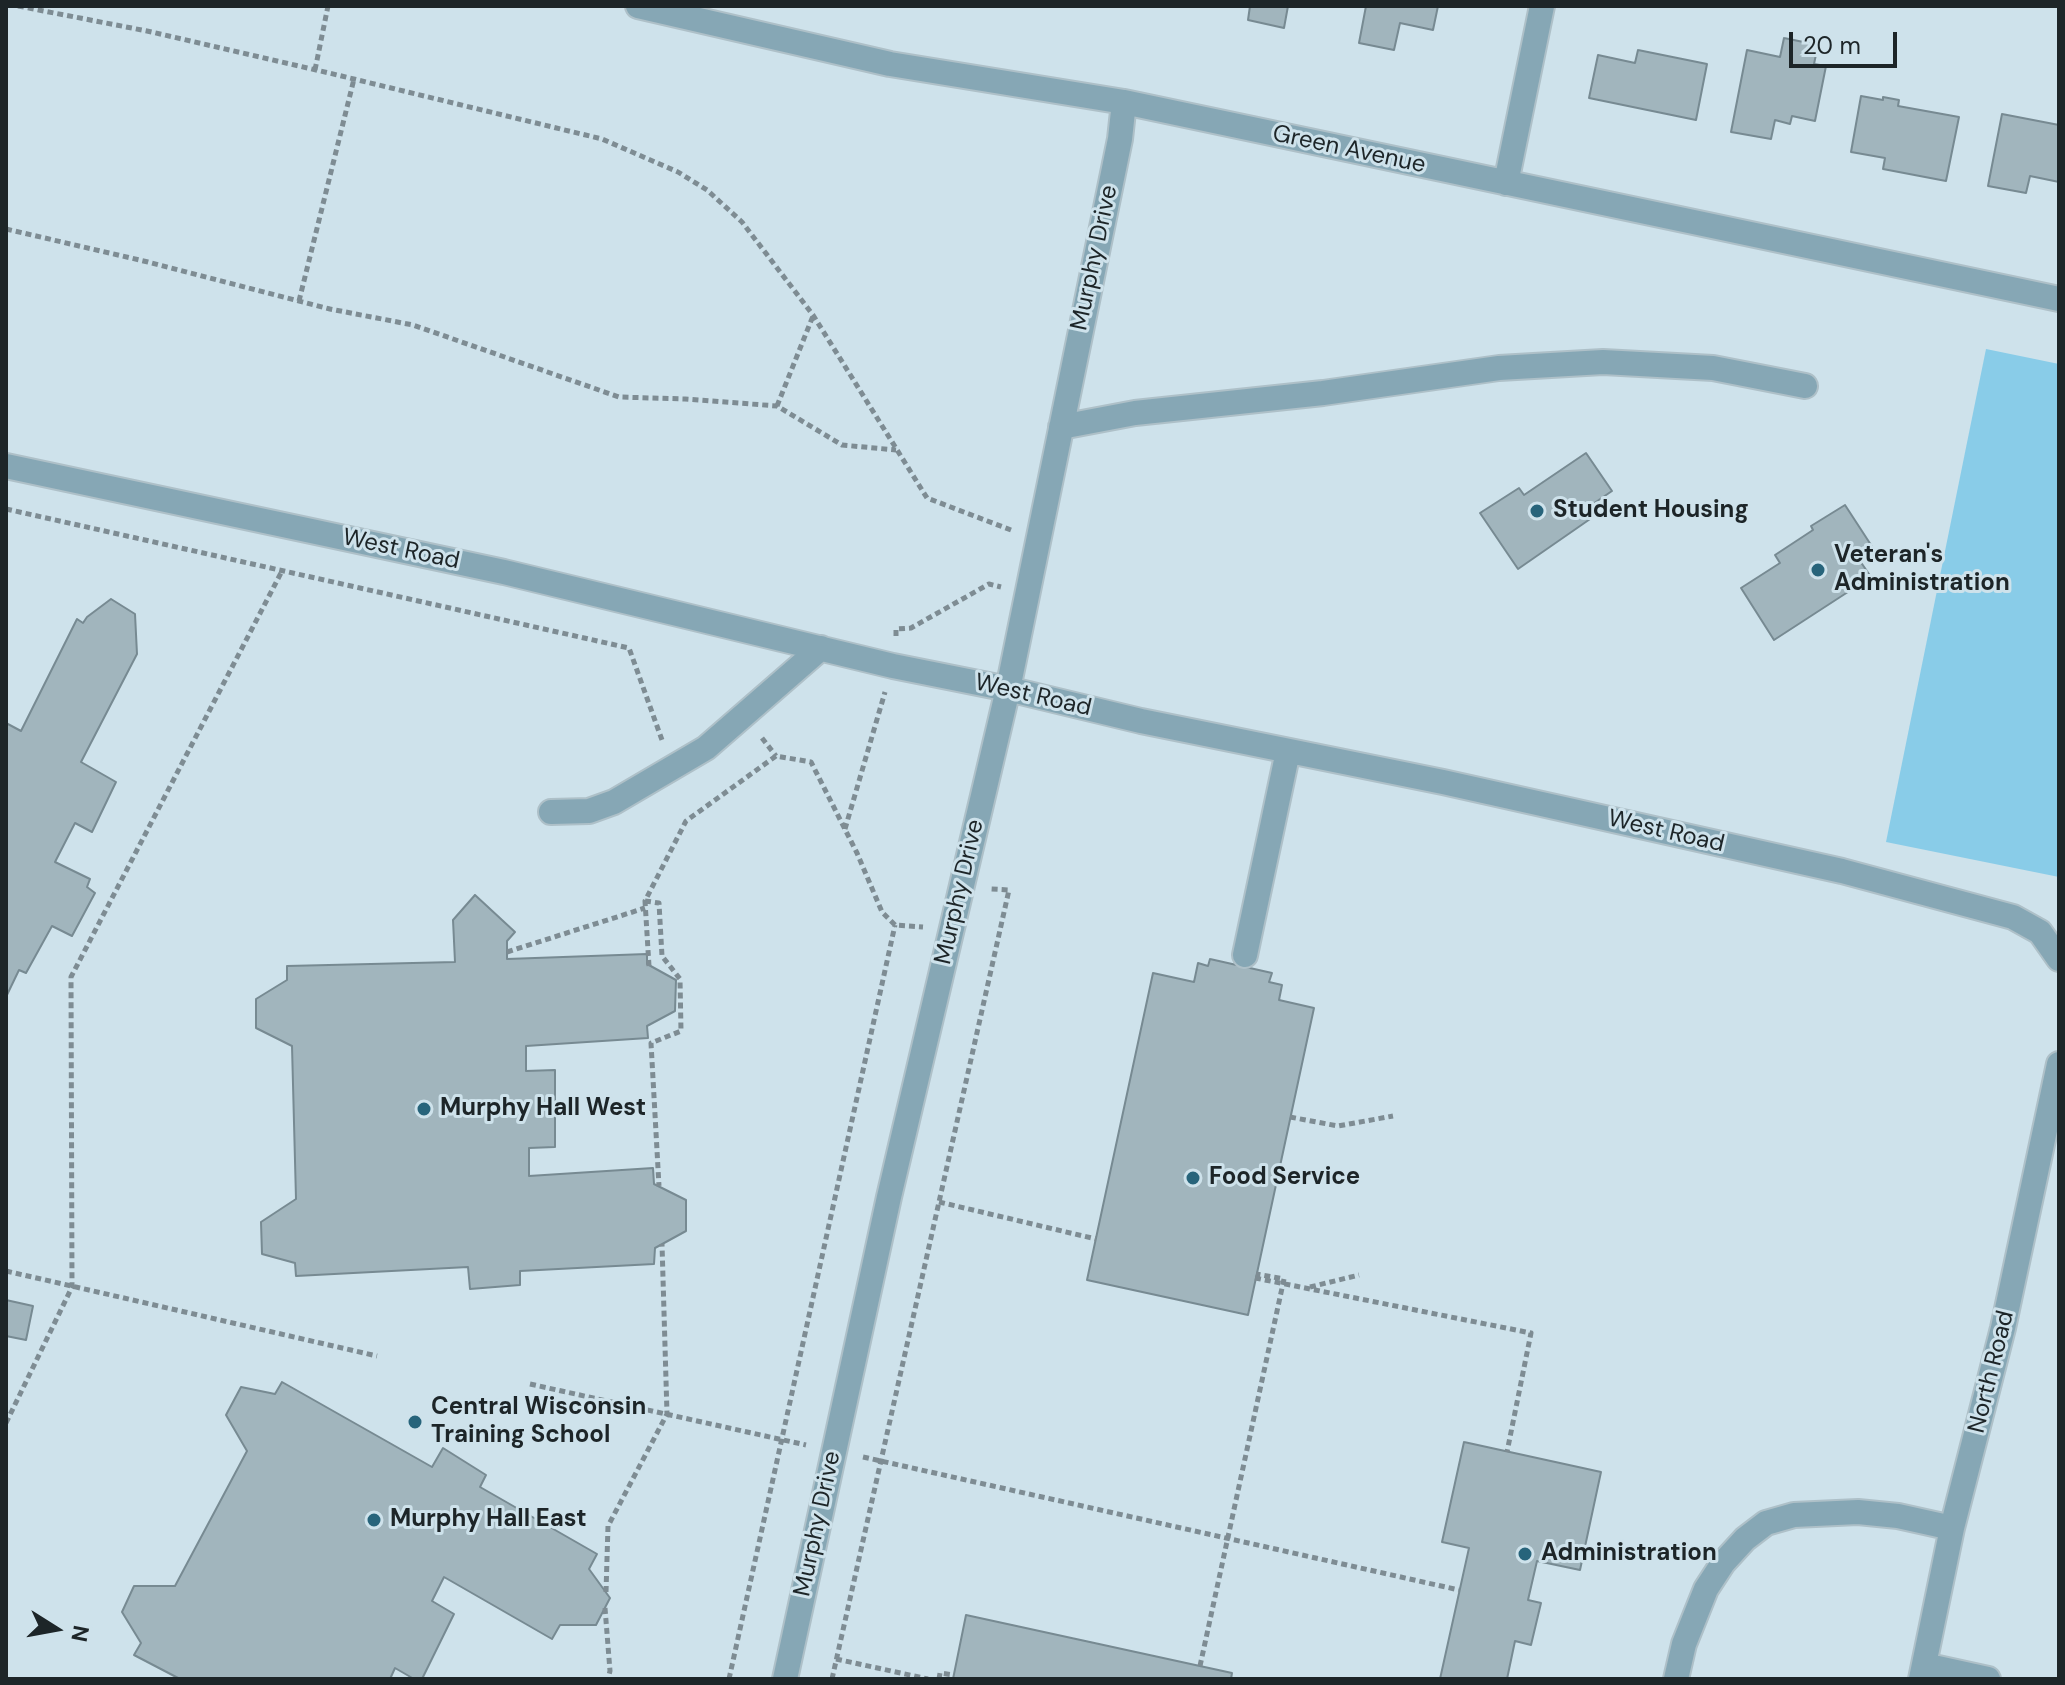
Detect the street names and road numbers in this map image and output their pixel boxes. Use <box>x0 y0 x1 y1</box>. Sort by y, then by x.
street label: Green Avenue <box>1270 120 1428 180</box>
street label: Murphy Drive <box>1066 183 1124 333</box>
street label: West Road <box>340 524 462 576</box>
street label: West Road <box>972 669 1094 723</box>
street label: West Road <box>1605 805 1727 859</box>
street label: Murphy Drive <box>929 817 991 967</box>
street label: North Road <box>1963 1308 2021 1436</box>
street label: Murphy Drive <box>789 1449 847 1599</box>

